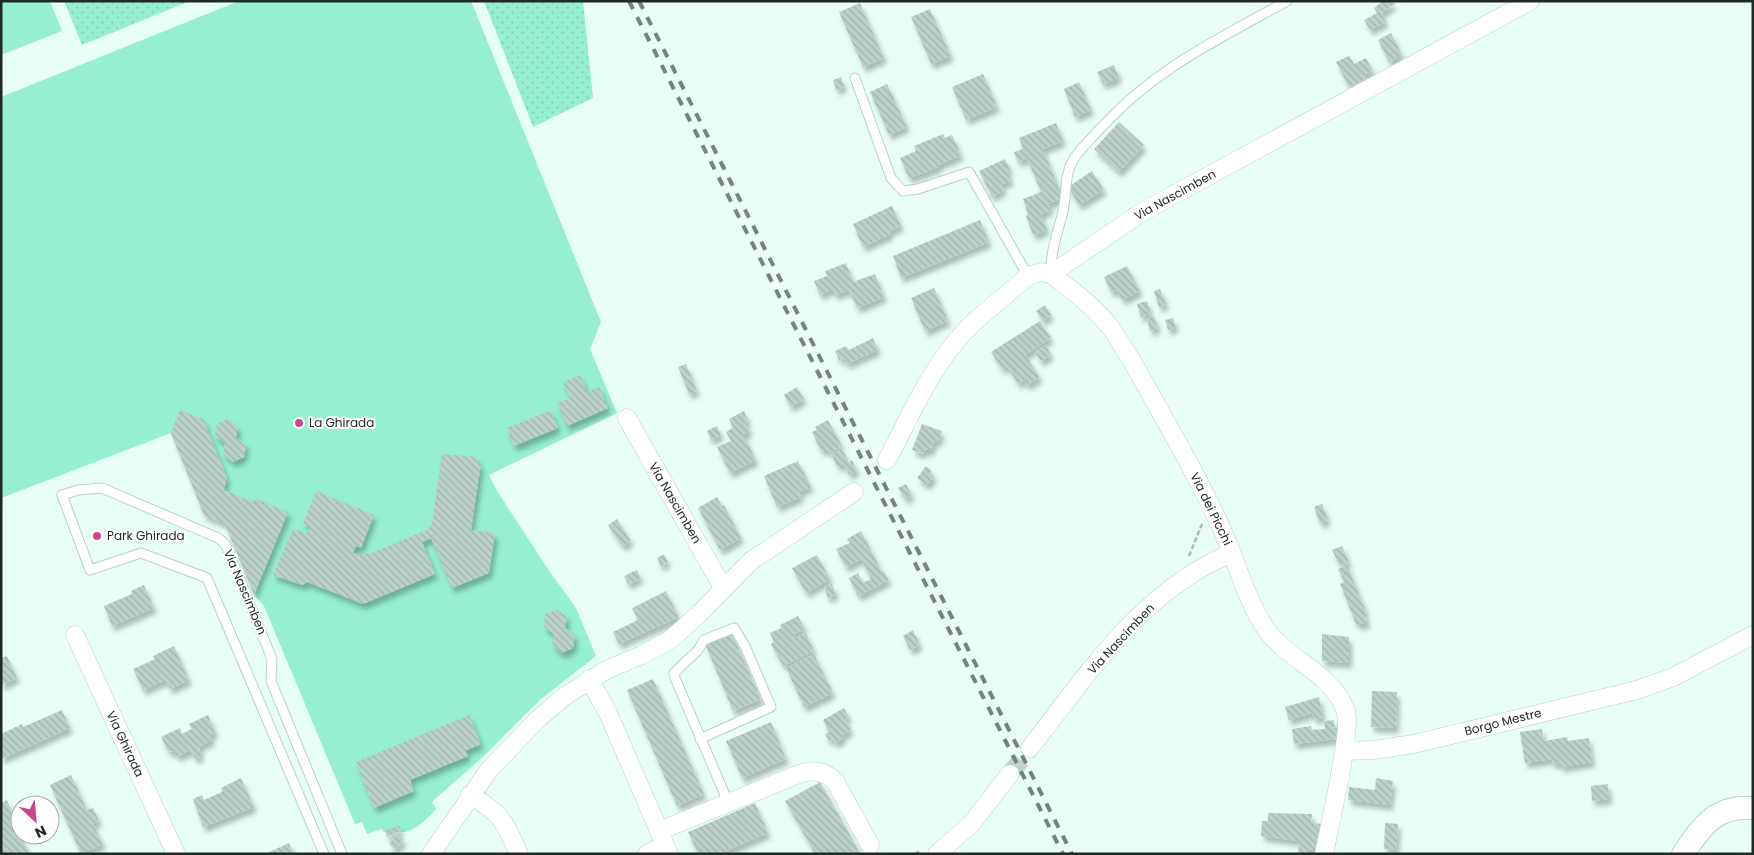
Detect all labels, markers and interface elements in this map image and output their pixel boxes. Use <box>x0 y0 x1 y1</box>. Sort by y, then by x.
street label: Via Nascimben <box>1131 165 1219 224</box>
place label: La Ghirada <box>309 414 374 431</box>
marker: La Ghirada <box>293 417 305 429</box>
street label: Via Nascimben <box>645 459 706 546</box>
street label: Via dei Picchi <box>1186 469 1236 548</box>
place label: Park Ghirada <box>107 527 185 544</box>
marker: Park Ghirada <box>91 530 103 542</box>
street label: Via Nascimben <box>220 547 271 637</box>
street label: Via Nascimben <box>1083 600 1158 678</box>
street label: Borgo Mestre <box>1463 704 1543 739</box>
street label: Via Ghirada <box>103 708 148 780</box>
north arrow <box>10 795 60 845</box>
text: N <box>32 820 50 843</box>

